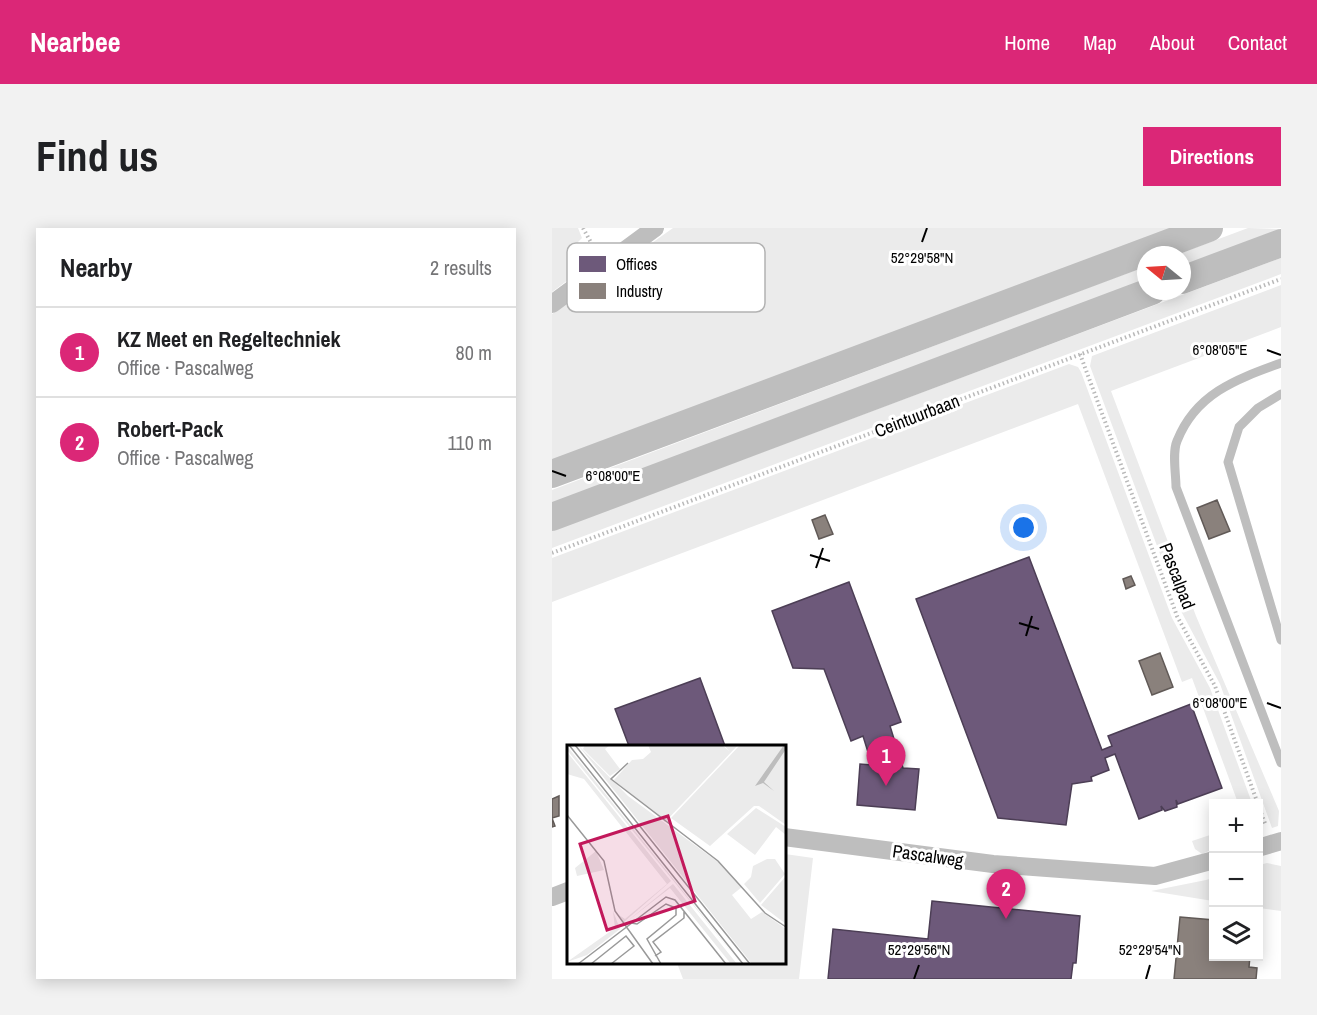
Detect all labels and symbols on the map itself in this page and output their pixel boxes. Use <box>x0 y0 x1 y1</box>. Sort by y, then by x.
legend <box>567 243 765 312</box>
north arrow <box>1137 246 1191 300</box>
text: 52°29'58"N <box>891 247 953 268</box>
text: Offices <box>616 253 657 275</box>
text: Industry <box>616 280 663 302</box>
text: 6°08'05"E <box>1192 339 1248 360</box>
street label: Ceintuurbaan <box>871 388 963 443</box>
text: 6°08'00"E <box>585 465 641 486</box>
your location <box>1009 513 1038 542</box>
street label: Pascalpad <box>1153 539 1201 612</box>
text: 6°08'00"E <box>1192 692 1248 713</box>
pin: 1 <box>866 736 906 786</box>
inset map <box>567 745 786 964</box>
street label: Pascalweg <box>891 838 966 873</box>
pin: 2 <box>986 870 1026 919</box>
text: 52°29'56"N <box>888 939 950 960</box>
text: 52°29'54"N <box>1119 939 1181 960</box>

